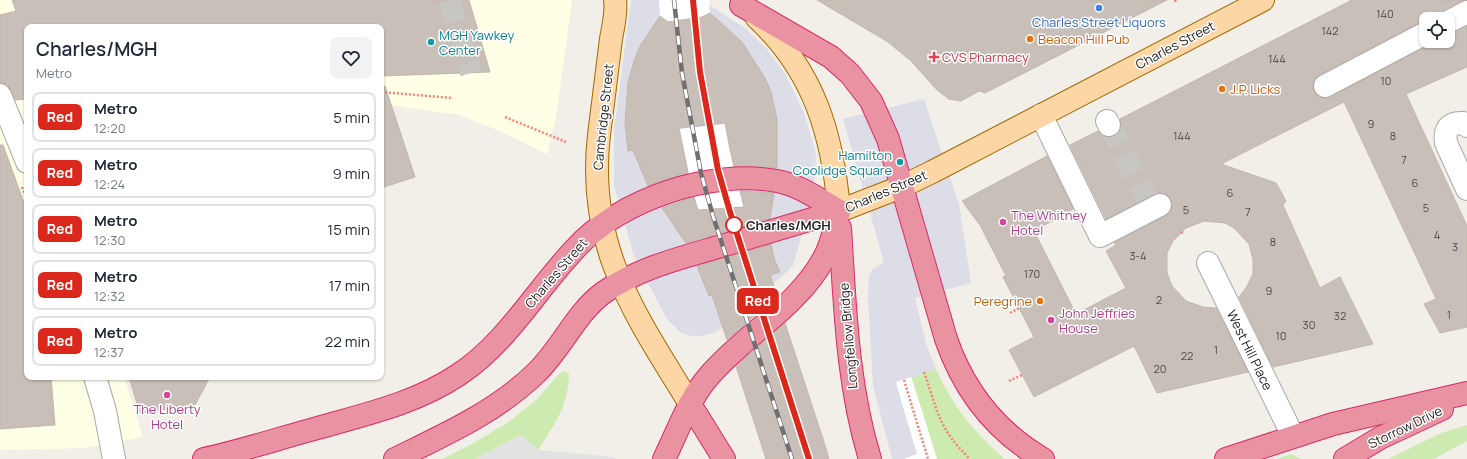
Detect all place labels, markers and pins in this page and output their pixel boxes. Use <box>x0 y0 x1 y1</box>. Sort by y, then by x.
marker: Charles Street Liquors <box>1094 3 1104 13</box>
place label: Charles Street Liquors <box>1032 13 1166 31</box>
place label: MGH Yawkey Center <box>439 26 515 59</box>
place label: Beacon Hill Pub <box>1038 30 1130 48</box>
marker: Beacon Hill Pub <box>1025 34 1035 44</box>
marker: MGH Yawkey Center <box>426 37 436 47</box>
place label: CVS Pharmacy <box>942 48 1029 66</box>
marker: CVS Pharmacy <box>929 52 939 62</box>
place label: J.P. Licks <box>1230 80 1281 98</box>
marker: J.P. Licks <box>1217 84 1227 94</box>
place label: Hamilton Coolidge Square <box>793 146 892 179</box>
marker: Hamilton Coolidge Square <box>895 157 905 167</box>
place label: The Whitney Hotel <box>1011 206 1087 239</box>
marker: Charles/MGH <box>725 216 743 234</box>
place label: Charles/MGH <box>746 216 831 234</box>
marker: The Whitney Hotel <box>998 217 1008 227</box>
place label: Peregrine <box>974 292 1032 310</box>
marker: Peregrine <box>1035 296 1045 306</box>
place label: John Jeffries House <box>1059 304 1135 337</box>
marker: John Jeffries House <box>1046 315 1056 325</box>
marker: The Liberty Hotel <box>162 390 172 400</box>
place label: The Liberty Hotel <box>133 400 201 433</box>

